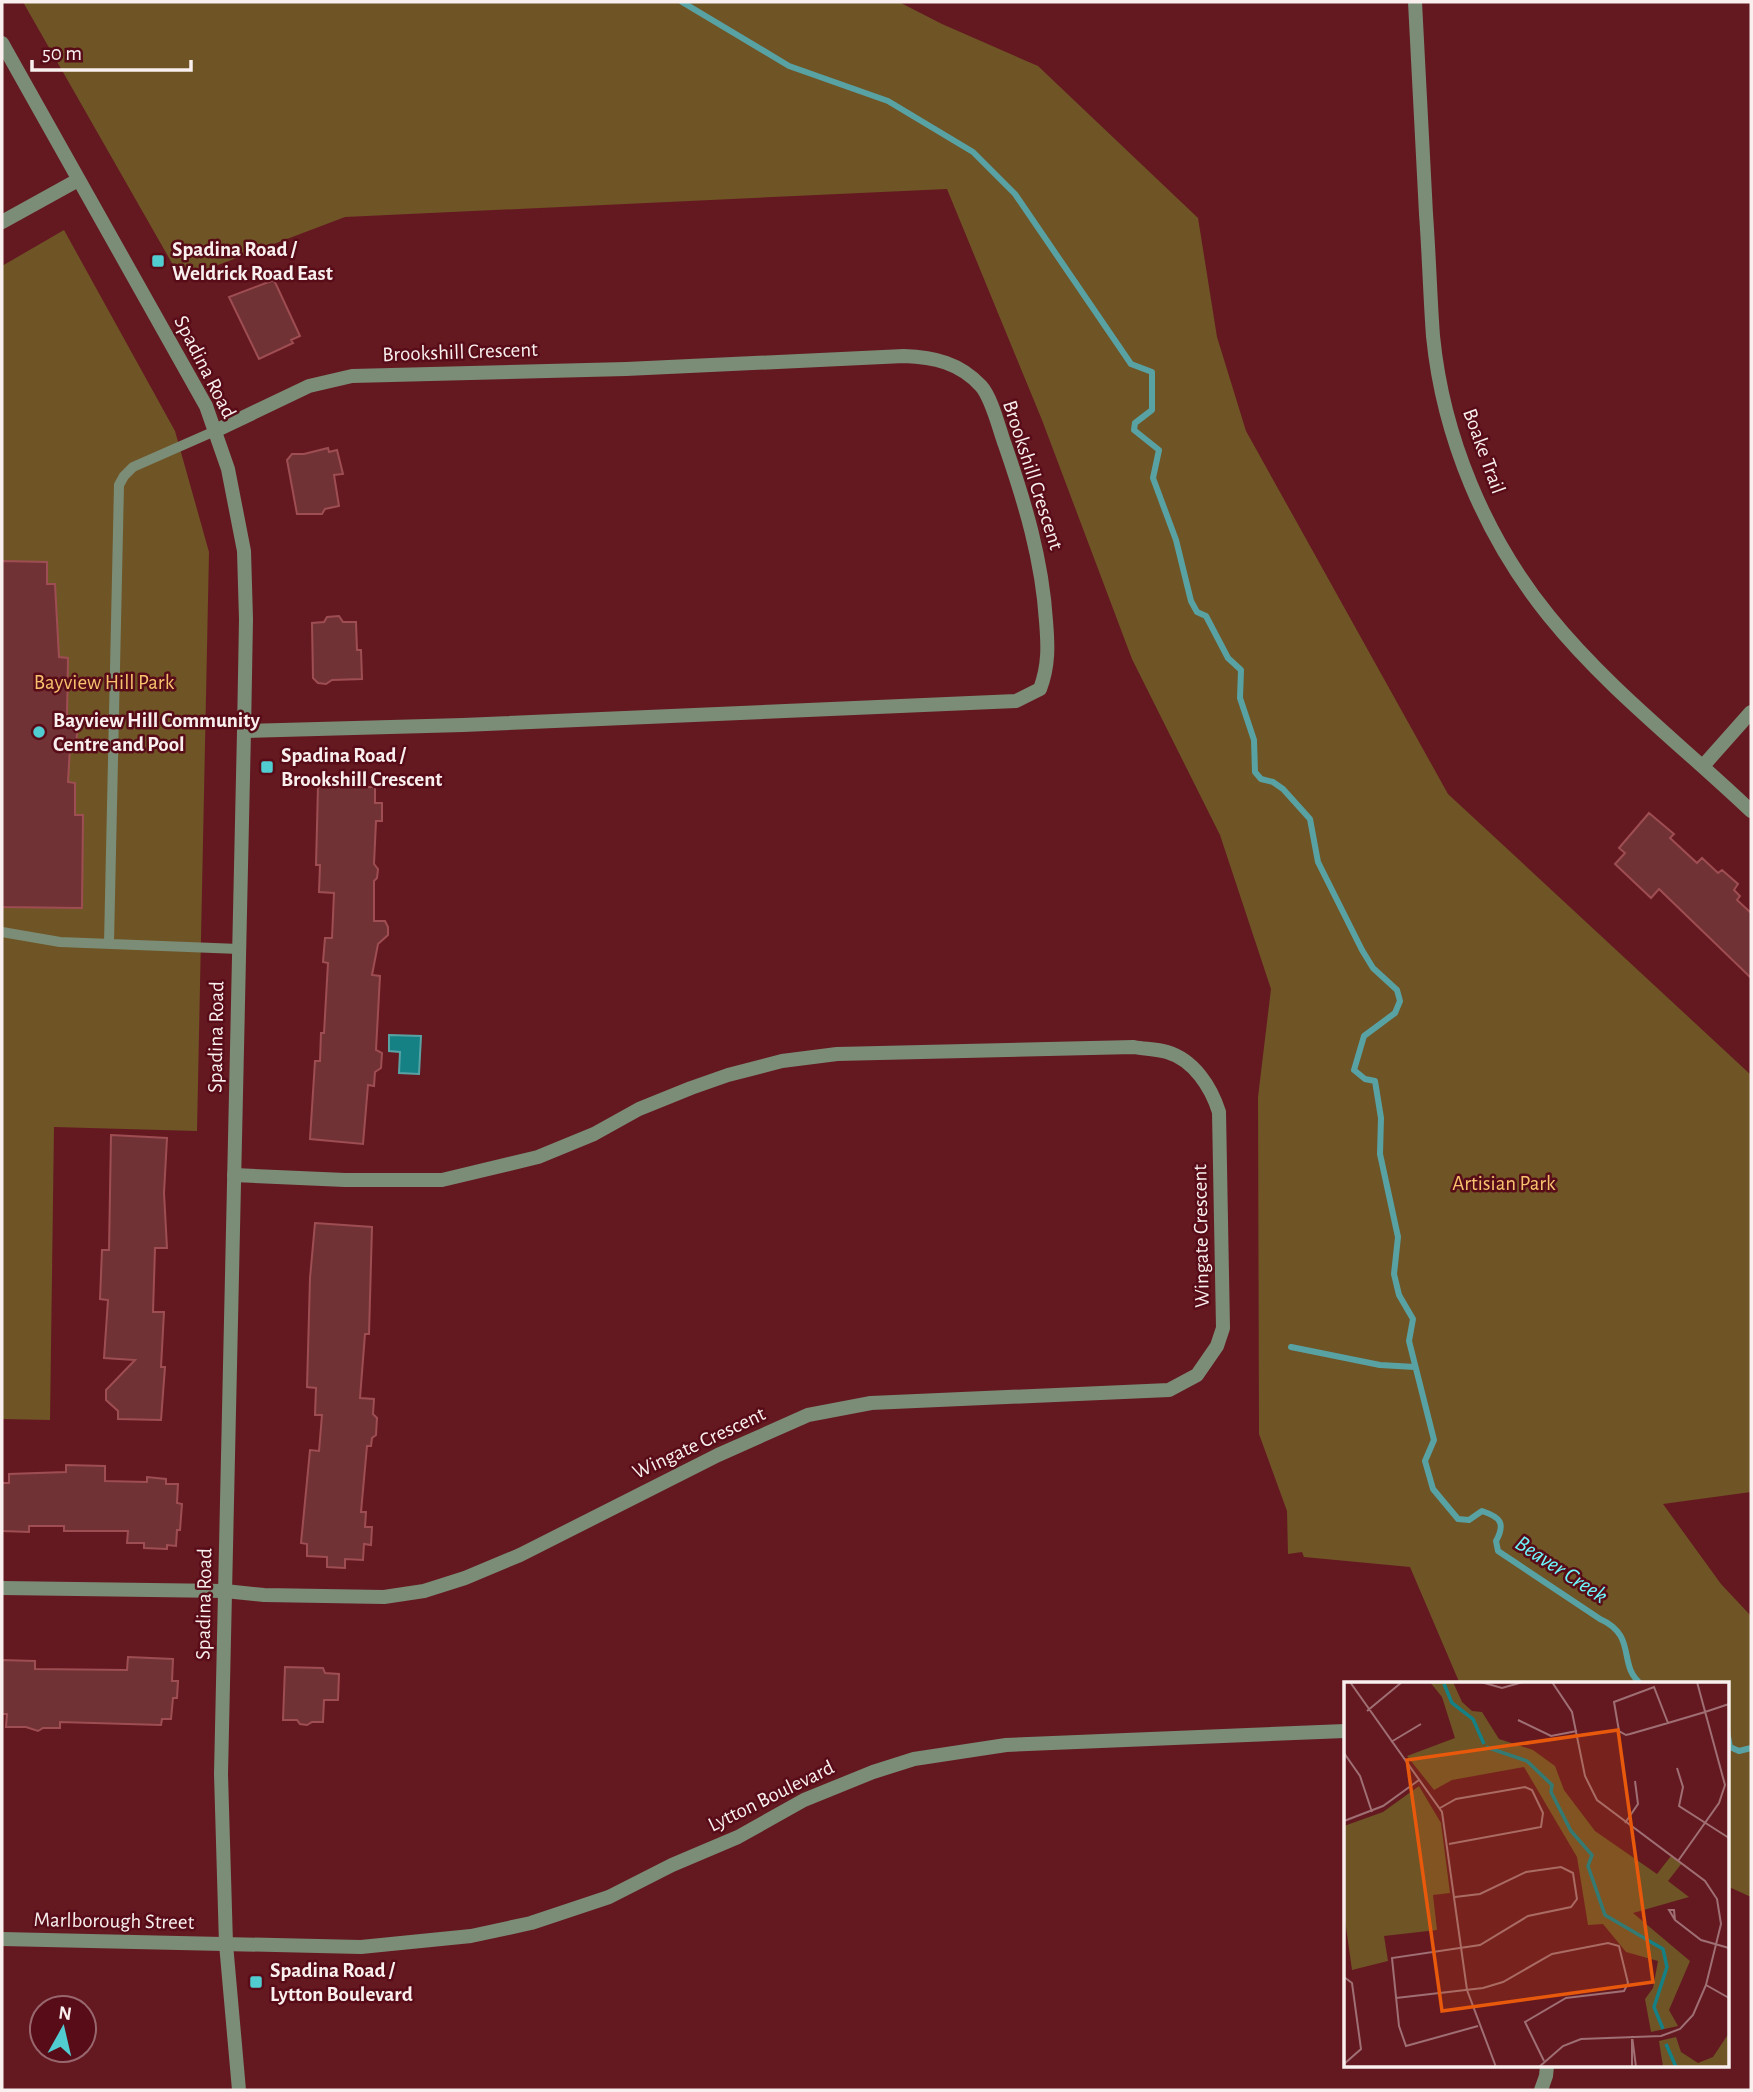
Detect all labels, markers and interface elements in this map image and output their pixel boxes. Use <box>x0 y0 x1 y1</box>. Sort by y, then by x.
scale bar <box>32 28 191 72</box>
text: 50 m <box>42 43 82 64</box>
place label: Spadina Road / Weldrick Road East <box>172 239 333 284</box>
marker: Spadina Road / Weldrick Road East <box>150 253 166 269</box>
street label: Spadina Road <box>170 312 240 422</box>
street label: Brookshill Crescent <box>382 339 538 365</box>
street label: Brookshill Crescent <box>999 398 1067 553</box>
street label: Boake Trail <box>1459 406 1509 496</box>
park label: Bayview Hill Park <box>34 672 175 693</box>
place label: Bayview Hill Community Centre and Pool <box>53 710 260 755</box>
marker: Bayview Hill Community Centre and Pool <box>31 724 47 740</box>
place label: Spadina Road / Brookshill Crescent <box>281 745 442 790</box>
marker: Spadina Road / Brookshill Crescent <box>259 759 275 775</box>
street label: Spadina Road <box>205 981 227 1093</box>
street label: Wingate Crescent <box>1189 1164 1213 1308</box>
park label: Artisian Park <box>1452 1173 1556 1194</box>
street label: Wingate Crescent <box>629 1403 769 1483</box>
water label: Beaver Creek <box>1511 1532 1612 1608</box>
street label: Spadina Road <box>193 1548 215 1660</box>
inset map <box>1344 1682 1728 2068</box>
street label: Lytton Boulevard <box>705 1756 837 1836</box>
street label: Marlborough Street <box>34 1909 195 1933</box>
place label: Spadina Road / Lytton Boulevard <box>270 1960 413 2005</box>
marker: Spadina Road / Lytton Boulevard <box>248 1974 264 1990</box>
north arrow <box>28 1994 98 2064</box>
text: N <box>57 2003 73 2024</box>

